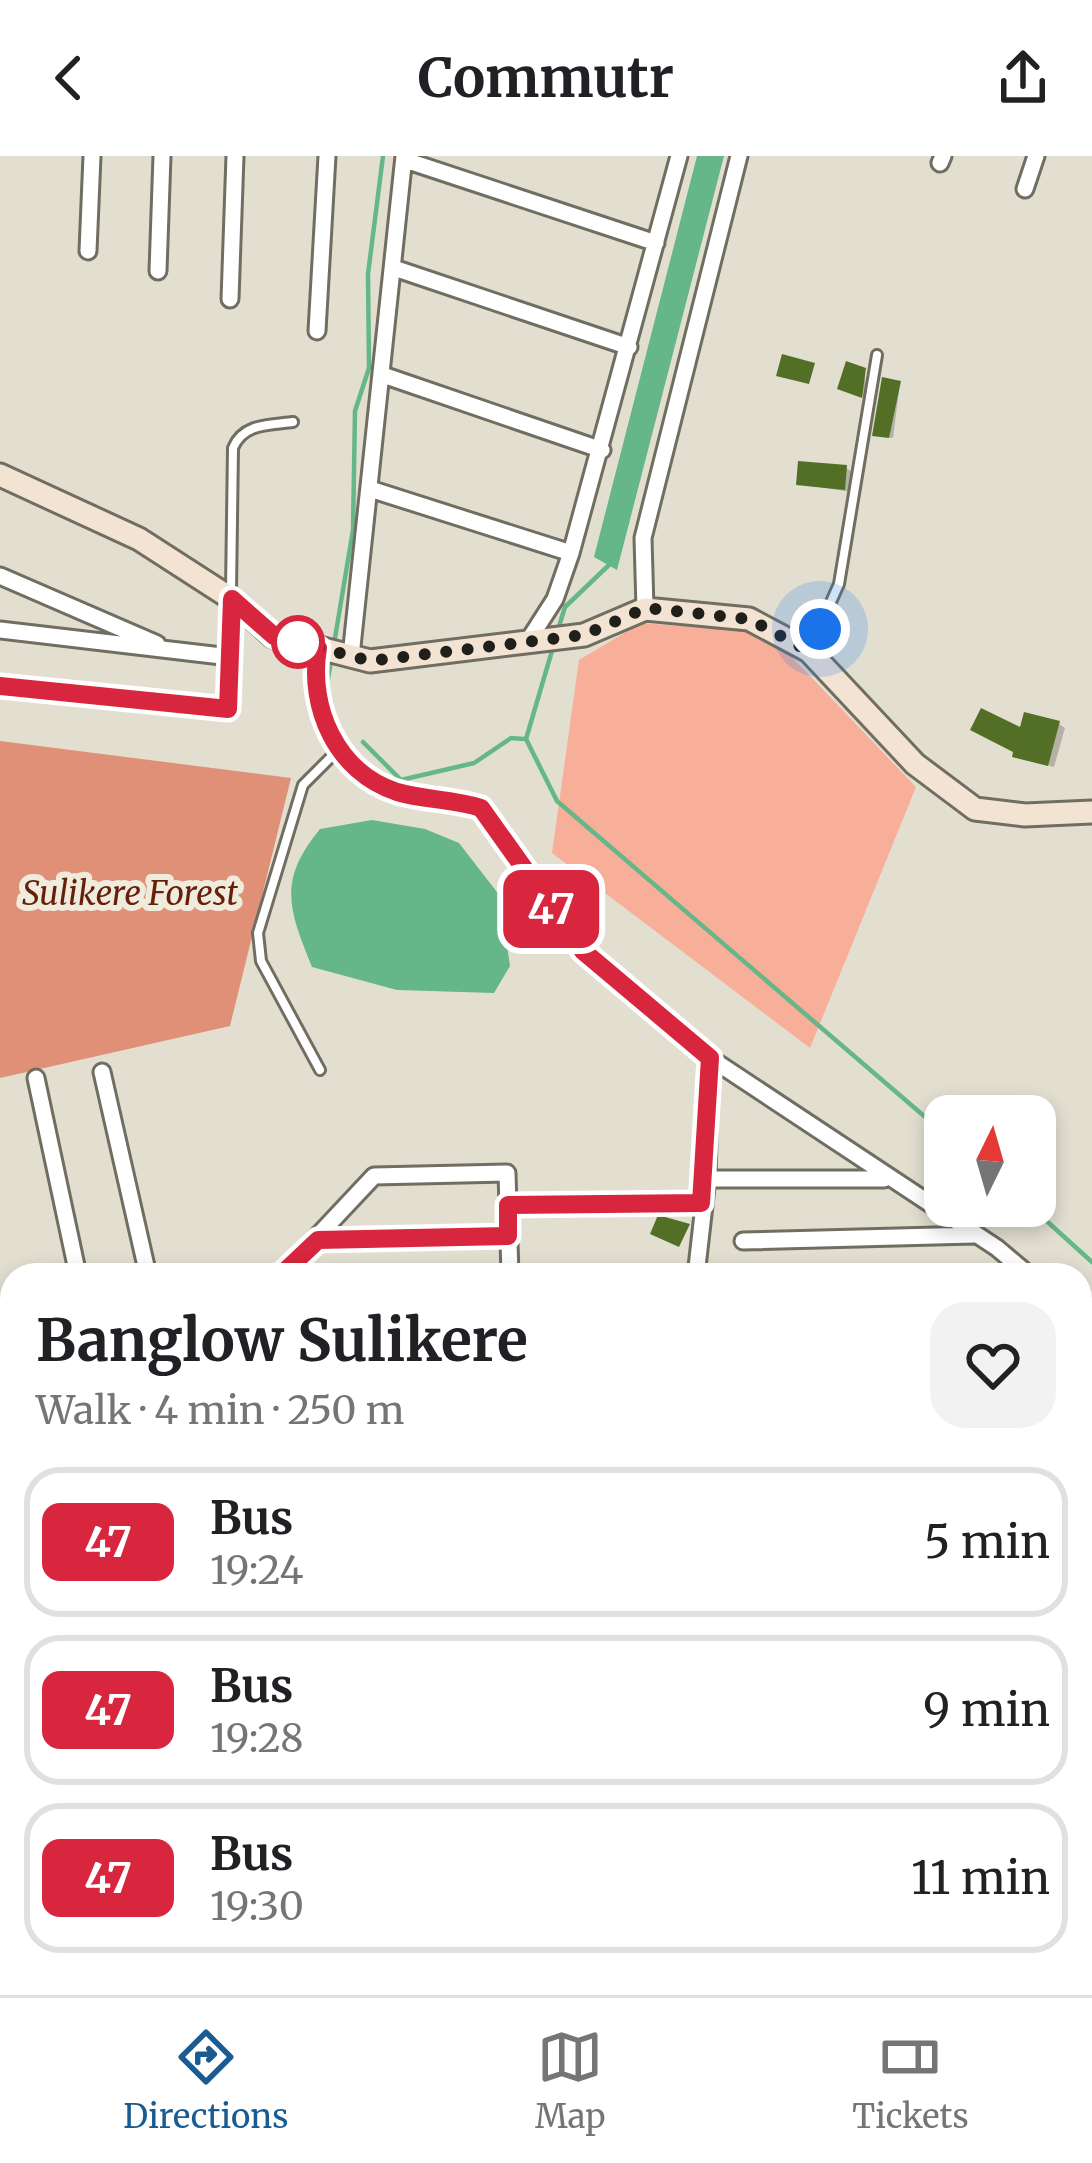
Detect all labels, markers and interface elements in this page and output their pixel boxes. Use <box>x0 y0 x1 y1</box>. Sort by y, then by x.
text: Commutr <box>418 44 674 112</box>
icon: back <box>36 45 102 111</box>
icon: share <box>990 45 1056 111</box>
your location <box>790 599 850 659</box>
unlabelled marker <box>273 617 323 667</box>
line badge: 47 <box>497 870 605 948</box>
park label: Sulikere Forest <box>22 873 239 914</box>
text: 47 <box>527 883 575 935</box>
north arrow <box>924 1095 1056 1227</box>
map controls <box>924 1095 1056 1227</box>
button: heart <box>930 1302 1056 1428</box>
text: Banglow Sulikere <box>36 1305 528 1377</box>
text: Walk · 4 min · 250 m <box>36 1386 405 1435</box>
text: Bus <box>210 1490 293 1546</box>
text: 5 min <box>924 1514 1050 1570</box>
text: 47 <box>84 1516 132 1568</box>
text: 19:24 <box>210 1546 304 1595</box>
text: Bus <box>210 1658 293 1714</box>
text: 9 min <box>923 1682 1050 1738</box>
text: 47 <box>84 1684 132 1736</box>
text: 19:28 <box>210 1714 303 1763</box>
text: Bus <box>210 1826 293 1882</box>
text: 11 min <box>911 1850 1050 1906</box>
text: 47 <box>84 1852 132 1904</box>
text: 19:30 <box>210 1882 304 1931</box>
tab: Directions <box>123 2024 288 2137</box>
tab: Map <box>535 2024 605 2137</box>
tab: Tickets <box>852 2024 969 2137</box>

